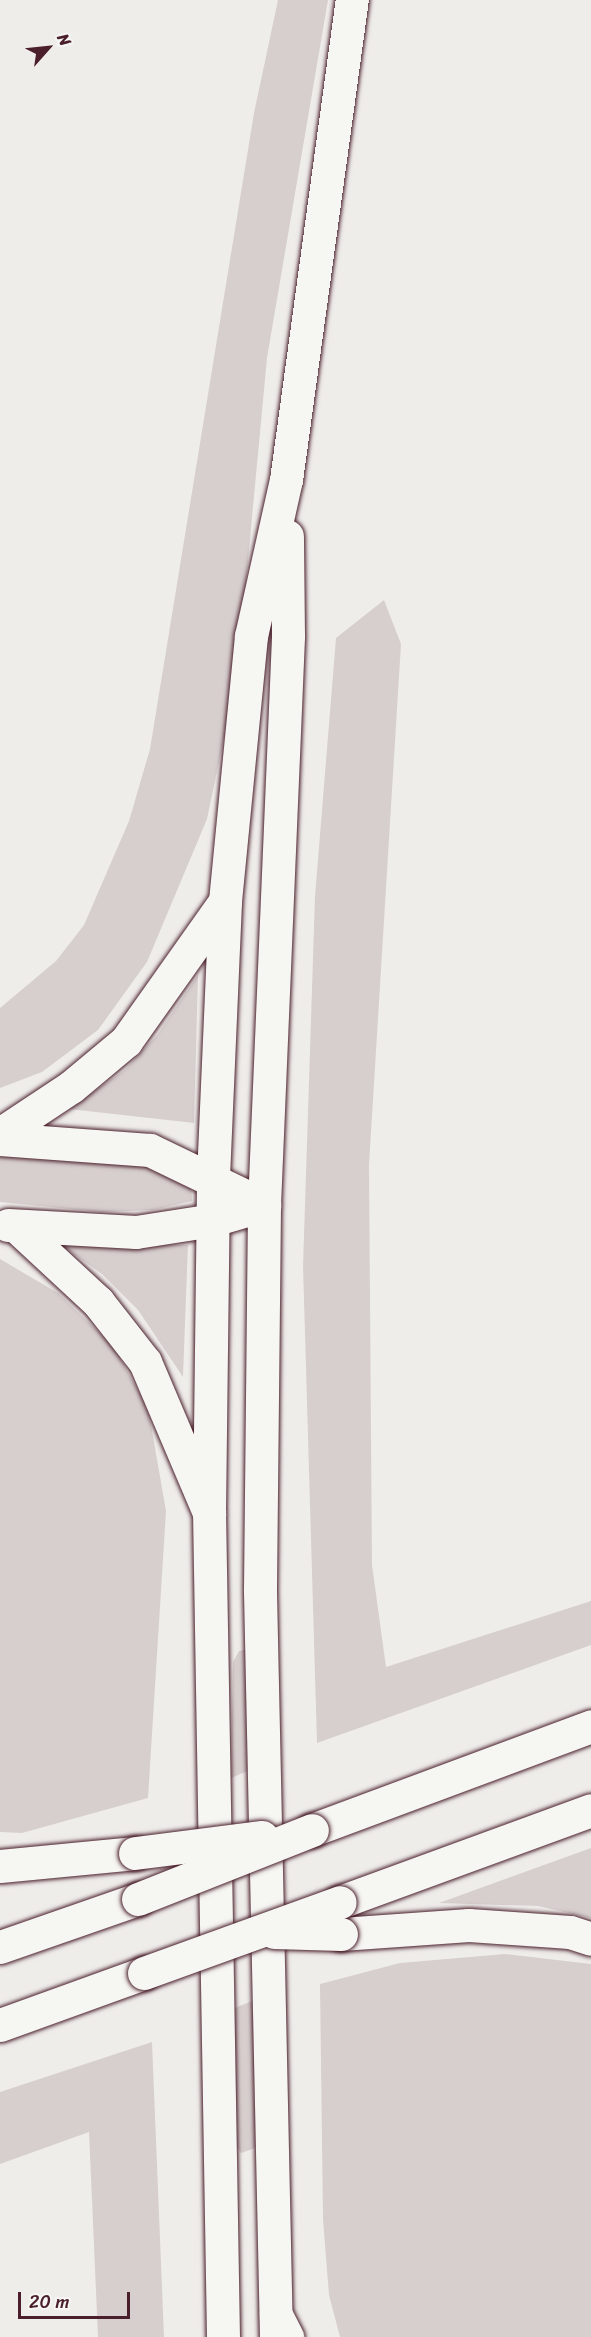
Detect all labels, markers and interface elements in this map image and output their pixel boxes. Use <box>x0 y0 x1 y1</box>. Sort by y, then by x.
north arrow <box>18 18 78 78</box>
text: N <box>49 28 80 51</box>
scale bar <box>21 2280 134 2318</box>
text: 20 m <box>29 2286 69 2318</box>

